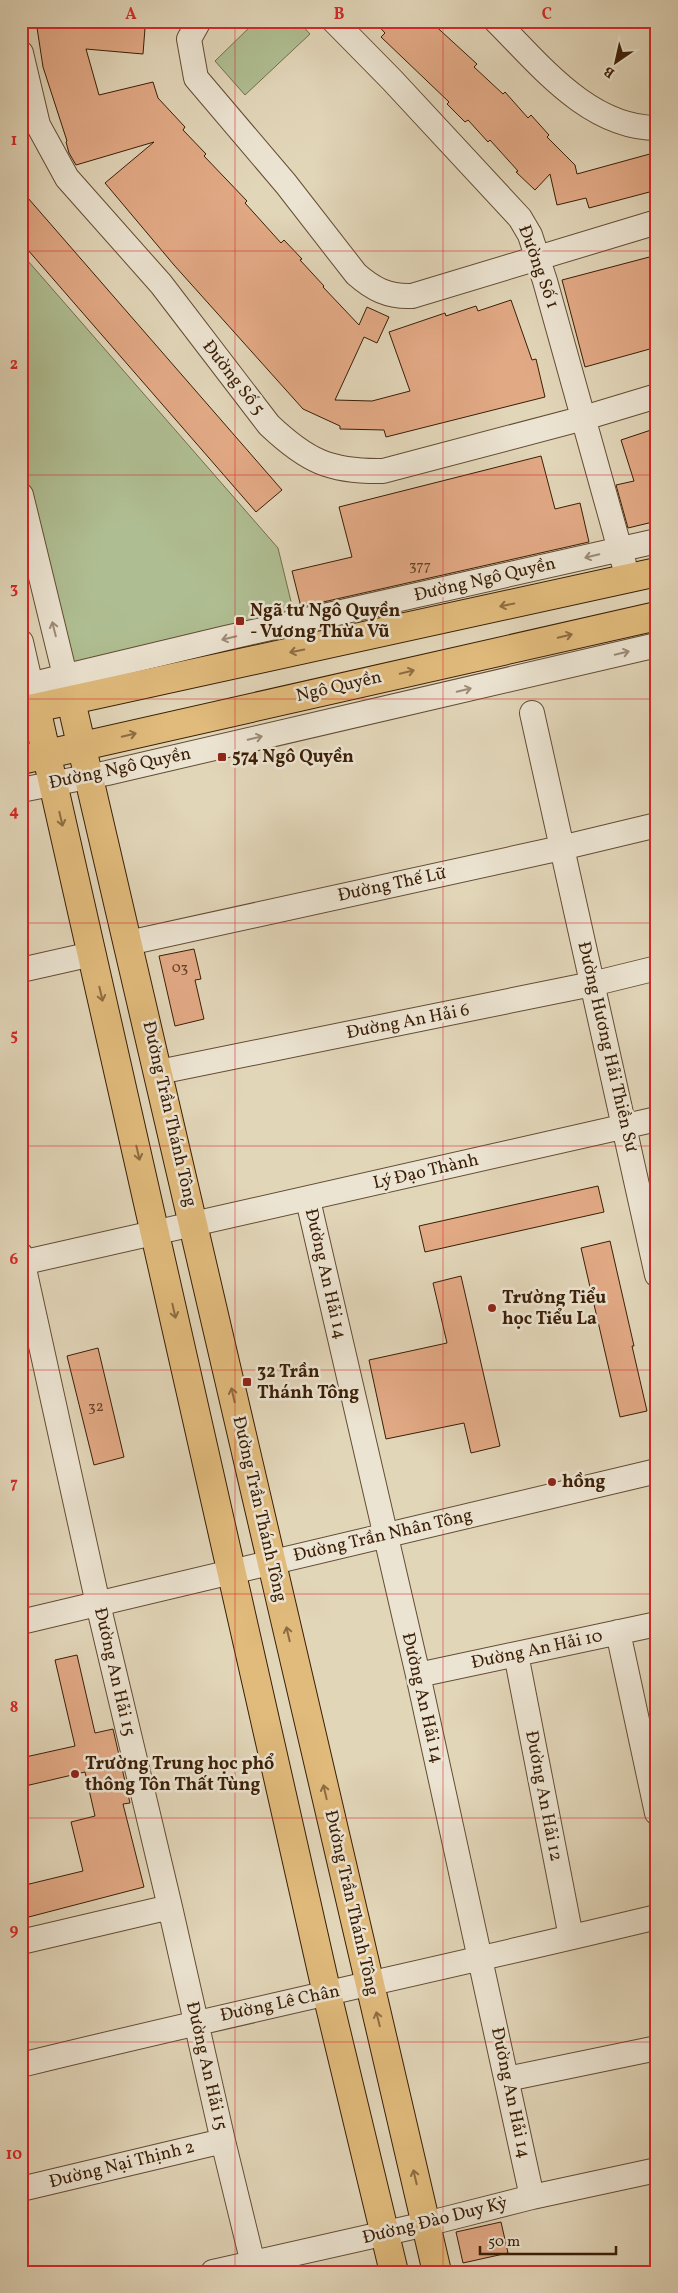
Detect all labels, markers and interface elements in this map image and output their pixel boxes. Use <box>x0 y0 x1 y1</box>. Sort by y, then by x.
text: A <box>125 4 137 26</box>
text: B <box>334 4 345 26</box>
text: C <box>542 4 552 26</box>
north arrow <box>590 38 640 88</box>
text: B <box>600 61 619 82</box>
text: 1 <box>11 130 17 152</box>
street label: Đường Số 1 <box>511 222 565 312</box>
street label: Đường Số 5 <box>196 335 270 421</box>
text: 2 <box>10 354 18 376</box>
street label: Đường Ngô Quyền <box>412 551 559 608</box>
one-way arrow <box>585 552 601 561</box>
house number: 377 <box>409 556 431 577</box>
text: 3 <box>10 578 18 600</box>
place label: Ngã tư Ngô Quyền - Vương Thừa Vũ <box>250 599 400 645</box>
one-way arrow <box>499 601 515 610</box>
marker: Ngã tư Ngô Quyền - Vương Thừa Vũ <box>234 615 246 627</box>
one-way arrow <box>49 621 58 637</box>
one-way arrow <box>557 631 573 640</box>
one-way arrow <box>221 634 237 643</box>
one-way arrow <box>289 647 305 656</box>
one-way arrow <box>614 648 630 657</box>
street label: Ngô Quyền <box>294 665 385 709</box>
one-way arrow <box>398 667 414 676</box>
one-way arrow <box>456 685 472 694</box>
one-way arrow <box>120 730 136 739</box>
one-way arrow <box>246 733 262 742</box>
street label: Đường Ngô Quyền <box>47 742 194 796</box>
place label: 574 Ngô Quyền <box>232 745 354 770</box>
marker: 574 Ngô Quyền <box>216 751 228 763</box>
text: 4 <box>9 801 19 823</box>
one-way arrow <box>57 811 66 827</box>
street label: Đường Thế Lữ <box>335 861 449 909</box>
street label: Đường Hương Hải Thiền Sư <box>571 939 643 1155</box>
house number: 03 <box>172 958 188 979</box>
one-way arrow <box>97 986 106 1002</box>
street label: Đường An Hải 6 <box>344 998 472 1046</box>
street label: Đường Trần Thánh Tông <box>135 1019 203 1209</box>
text: 5 <box>10 1025 18 1047</box>
one-way arrow <box>134 1144 143 1160</box>
street label: Lý Đạo Thành <box>371 1148 482 1196</box>
street label: Đường An Hải 14 <box>298 1206 352 1342</box>
text: 6 <box>10 1249 19 1271</box>
place label: Trường Tiểu học Tiểu La <box>502 1286 606 1332</box>
marker: Trường Tiểu học Tiểu La <box>486 1302 498 1314</box>
one-way arrow <box>170 1303 179 1319</box>
place label: 32 Trần Thánh Tông <box>257 1360 359 1406</box>
marker: 32 Trần Thánh Tông <box>241 1376 253 1388</box>
one-way arrow <box>228 1388 237 1404</box>
house number: 32 <box>88 1397 104 1418</box>
street label: Đường Trần Thánh Tông <box>225 1414 293 1604</box>
place label: hồng <box>562 1470 606 1495</box>
text: 7 <box>10 1473 18 1495</box>
marker: hồng <box>546 1476 558 1488</box>
street label: Đường Trần Nhân Tông <box>291 1503 475 1569</box>
street label: Đường An Hải 15 <box>87 1605 141 1739</box>
street label: Đường An Hải 10 <box>469 1624 605 1676</box>
one-way arrow <box>283 1626 292 1642</box>
street label: Đường An Hải 14 <box>395 1630 449 1766</box>
text: 8 <box>10 1697 18 1719</box>
street label: Đường An Hải 12 <box>518 1729 568 1863</box>
place label: Trường Trung học phổ thông Tôn Thất Tùng <box>85 1752 274 1798</box>
marker: Trường Trung học phổ thông Tôn Thất Tùng <box>69 1768 81 1780</box>
one-way arrow <box>320 1785 329 1801</box>
street label: Đường Trần Thánh Tông <box>317 1808 385 1998</box>
text: 9 <box>10 1920 19 1942</box>
street label: Đường Lê Chân <box>218 1979 342 2029</box>
street label: Đường An Hải 15 <box>179 1999 233 2133</box>
one-way arrow <box>373 2011 382 2027</box>
street label: Đường An Hải 14 <box>484 2025 536 2161</box>
street label: Đường Nại Thịnh 2 <box>47 2135 197 2195</box>
text: 10 <box>6 2144 22 2166</box>
one-way arrow <box>410 2169 419 2185</box>
street label: Đường Đào Duy Kỳ <box>360 2191 510 2251</box>
scale bar <box>480 2223 617 2255</box>
text: 50 m <box>488 2232 520 2253</box>

